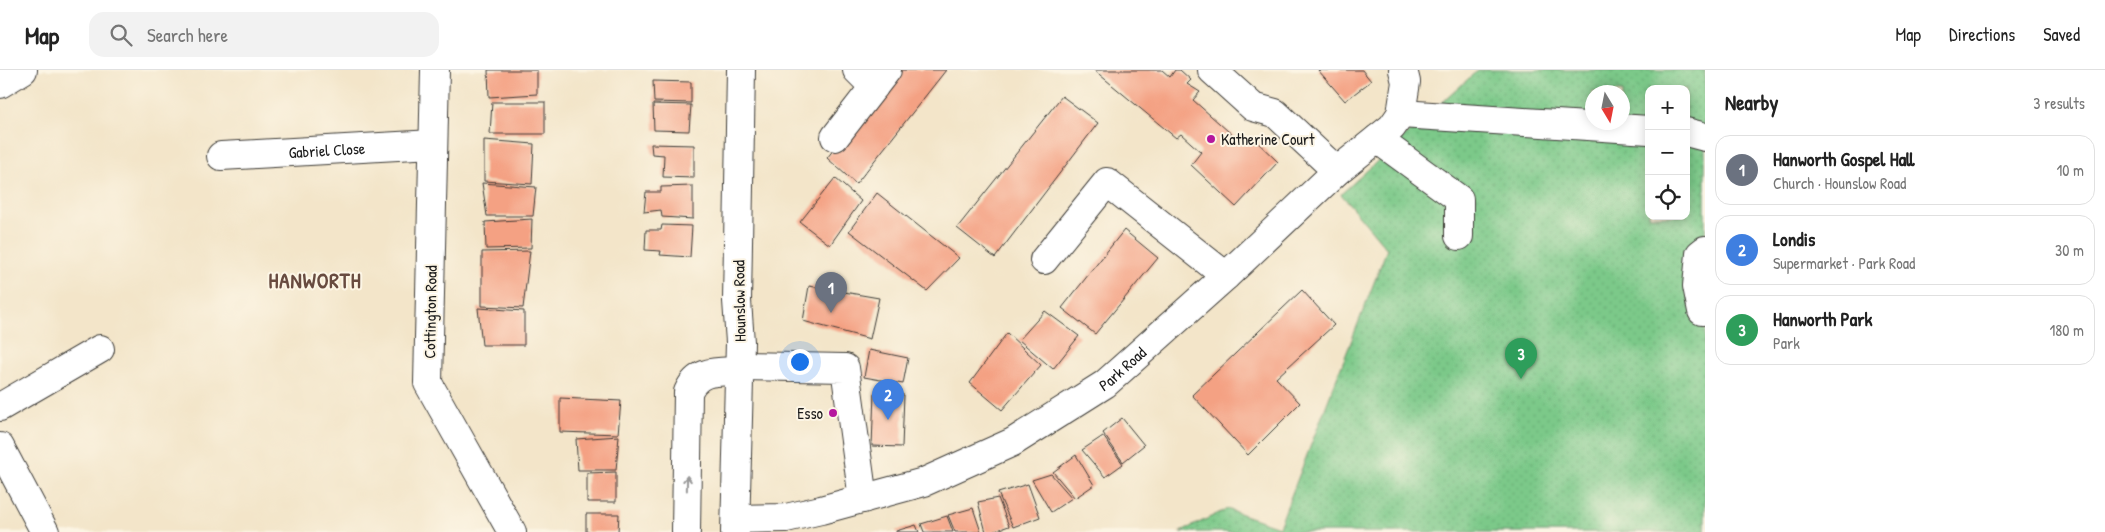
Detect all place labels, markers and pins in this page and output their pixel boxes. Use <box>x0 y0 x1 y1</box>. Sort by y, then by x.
place label: Katherine Court <box>1221 128 1315 150</box>
marker: Katherine Court <box>1205 133 1217 145</box>
pin: 1 <box>815 272 847 313</box>
pin: 3 <box>1505 338 1537 379</box>
pin: 2 <box>872 379 904 420</box>
place label: Esso <box>797 402 824 424</box>
marker: Esso <box>827 407 839 419</box>

